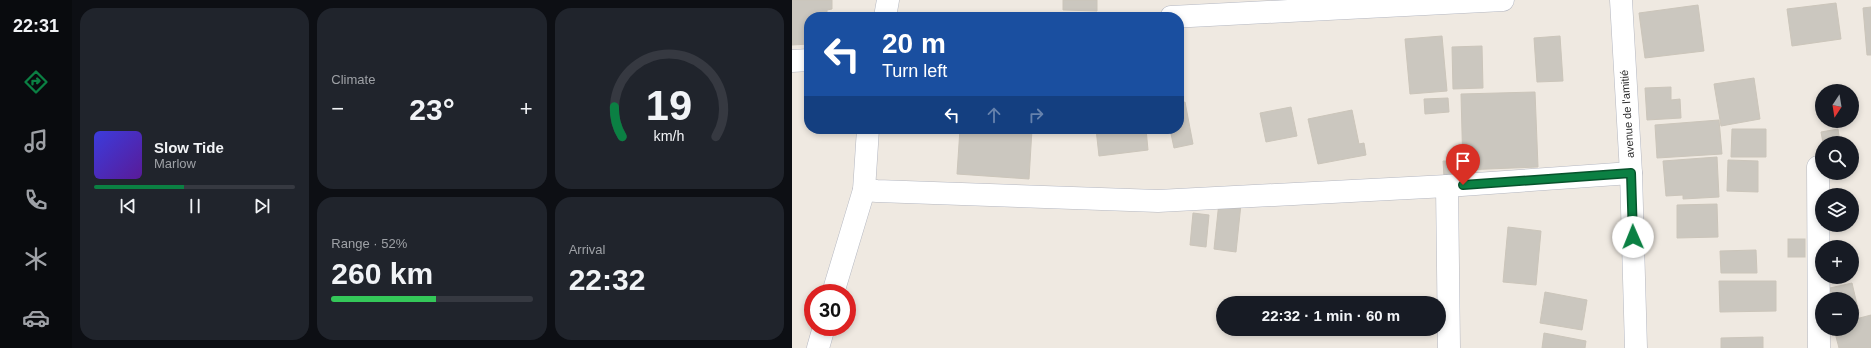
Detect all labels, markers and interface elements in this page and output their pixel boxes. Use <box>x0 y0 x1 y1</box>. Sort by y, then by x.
text: 22:31 <box>13 16 59 36</box>
icon: left <box>816 28 868 80</box>
text: 20 m <box>882 28 946 59</box>
text: Turn left <box>882 61 947 81</box>
icon: directions <box>22 68 50 96</box>
street label: avenue de l'amitié <box>1618 70 1636 158</box>
text: Climate <box>331 72 375 87</box>
text: 19 <box>646 81 692 128</box>
north arrow <box>1815 84 1859 128</box>
map controls <box>1815 84 1859 336</box>
text: 23° <box>409 93 455 126</box>
text: − <box>331 96 344 121</box>
text: + <box>520 96 533 121</box>
icon: left <box>941 104 963 126</box>
icon: ahead <box>983 104 1005 126</box>
icon: right <box>1025 104 1047 126</box>
icon: music <box>22 127 50 155</box>
text: km/h <box>654 127 685 143</box>
button: search <box>1815 136 1859 180</box>
text: Slow Tide <box>154 139 224 156</box>
pin <box>1446 144 1480 185</box>
icon: arrive <box>1452 150 1474 172</box>
text: Marlow <box>154 156 196 171</box>
icon: phone <box>22 186 50 214</box>
button: layers <box>1815 188 1859 232</box>
icon: previous <box>117 195 139 217</box>
icon: pause <box>184 195 206 217</box>
icon: next <box>251 195 273 217</box>
position arrow <box>1612 216 1654 258</box>
text: Range · 52% <box>331 236 407 251</box>
button: + <box>1815 240 1859 284</box>
text: Arrival <box>569 242 606 257</box>
icon: climate <box>22 245 50 273</box>
text: 260 km <box>331 257 433 290</box>
text: 22:32 <box>569 263 645 296</box>
speed limit sign: 30 <box>804 284 856 336</box>
button: − <box>1815 292 1859 336</box>
icon: car <box>22 304 50 332</box>
text: 22:32 · 1 min · 60 m <box>1262 307 1400 324</box>

